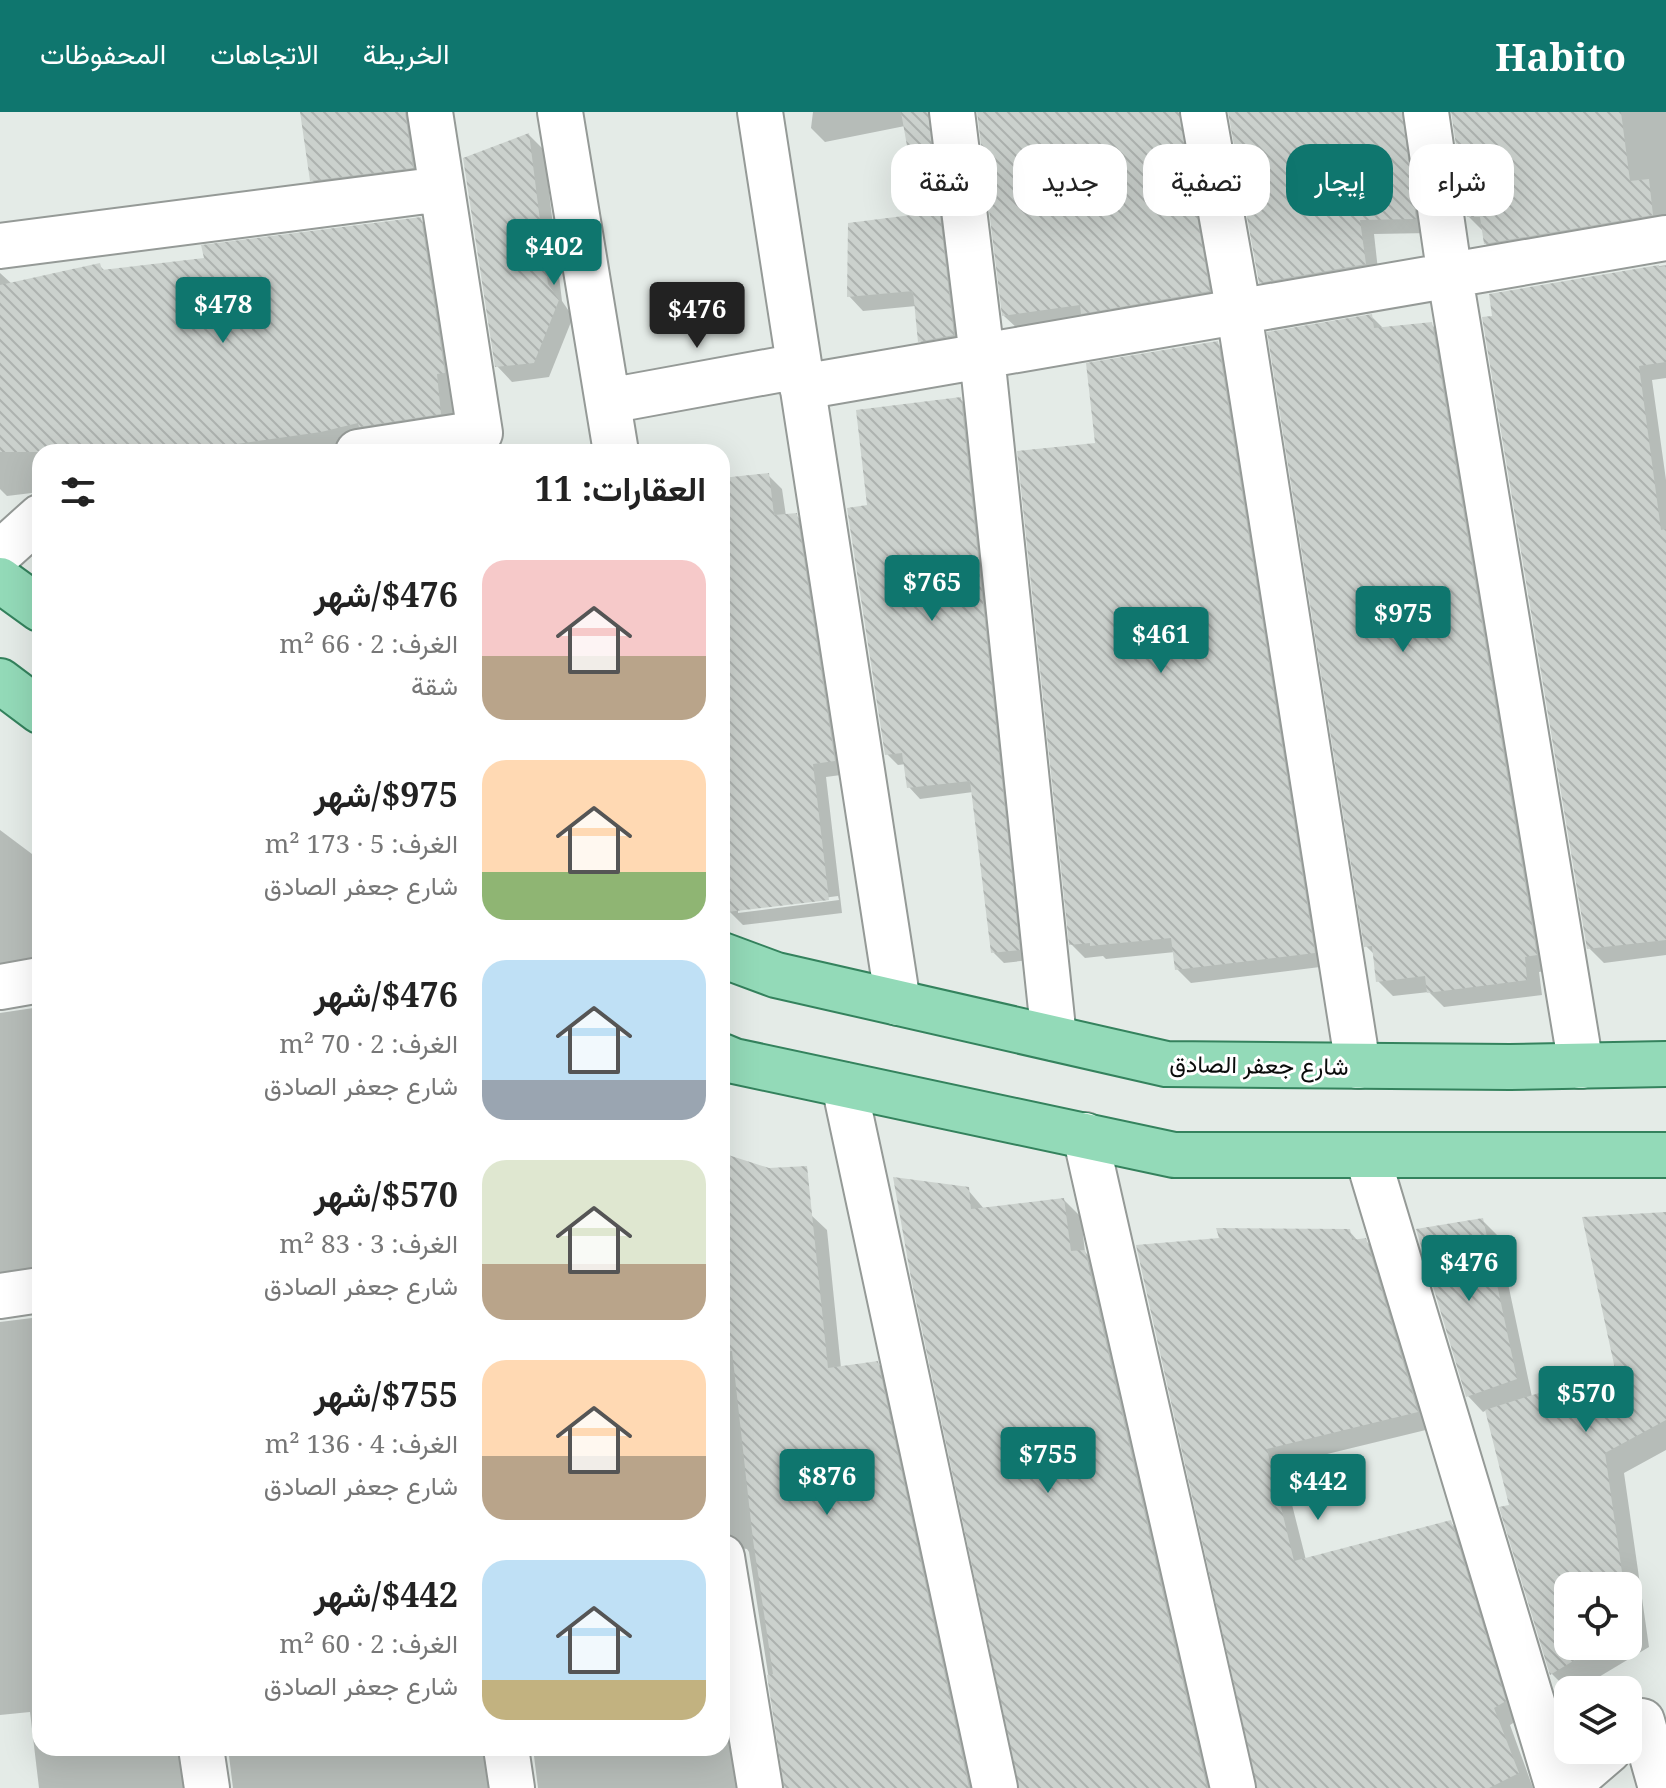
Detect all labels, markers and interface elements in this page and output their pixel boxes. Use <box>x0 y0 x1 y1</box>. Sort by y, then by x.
text: Habito <box>1495 30 1626 82</box>
text: المحفوظات <box>40 34 166 72</box>
text: الاتجاهات <box>210 34 319 72</box>
text: الخريطة <box>363 34 449 72</box>
chip: شقة <box>891 144 997 216</box>
chip: جديد <box>1013 144 1127 216</box>
chip: تصفية <box>1143 144 1270 216</box>
chip: إيجار <box>1286 144 1393 216</box>
chip: شراء <box>1409 144 1514 216</box>
pin: $402 <box>507 219 601 287</box>
text: $402 <box>525 227 583 263</box>
pin: $478 <box>176 277 270 345</box>
pin: $476 <box>650 282 744 350</box>
text: $478 <box>194 285 252 321</box>
text: $476 <box>668 290 726 326</box>
text: العقارات: 11 <box>534 465 706 511</box>
icon: filters <box>56 470 100 514</box>
pin: $765 <box>885 555 979 623</box>
text: $765 <box>903 563 961 599</box>
text: $476/شهر <box>314 571 458 617</box>
pin: $975 <box>1356 586 1450 654</box>
icon: home <box>546 592 642 688</box>
text: $975 <box>1374 594 1432 630</box>
pin: $461 <box>1114 607 1208 675</box>
text: $461 <box>1132 615 1190 651</box>
text: الغرف: 2 · 66 m² <box>279 625 458 661</box>
text: شقة <box>411 667 458 703</box>
text: $975/شهر <box>314 771 458 817</box>
icon: home <box>546 792 642 888</box>
text: الغرف: 5 · 173 m² <box>265 825 458 861</box>
text: شارع جعفر الصادق <box>264 867 458 903</box>
text: $476/شهر <box>314 971 458 1017</box>
icon: home <box>546 992 642 1088</box>
text: الغرف: 2 · 70 m² <box>279 1025 458 1061</box>
street label: شارع جعفر الصادق <box>1169 1046 1349 1083</box>
text: شارع جعفر الصادق <box>264 1067 458 1103</box>
text: $570/شهر <box>314 1171 458 1217</box>
icon: home <box>546 1192 642 1288</box>
text: الغرف: 3 · 83 m² <box>279 1225 458 1261</box>
pin: $476 <box>1422 1235 1516 1303</box>
text: $476 <box>1440 1243 1498 1279</box>
text: شارع جعفر الصادق <box>264 1267 458 1303</box>
pin: $570 <box>1539 1366 1633 1434</box>
text: $755/شهر <box>314 1371 458 1417</box>
text: $570 <box>1557 1374 1615 1410</box>
icon: home <box>546 1392 642 1488</box>
text: الغرف: 4 · 136 m² <box>265 1425 458 1461</box>
pin: $755 <box>1001 1427 1095 1495</box>
text: $755 <box>1019 1435 1077 1471</box>
pin: $876 <box>780 1449 874 1517</box>
pin: $442 <box>1271 1454 1365 1522</box>
text: $876 <box>798 1457 856 1493</box>
text: $442 <box>1289 1462 1347 1498</box>
text: شارع جعفر الصادق <box>264 1467 458 1503</box>
text: $442/شهر <box>314 1571 458 1617</box>
map controls <box>1554 1572 1642 1764</box>
button: locate <box>1554 1572 1642 1660</box>
icon: home <box>546 1592 642 1688</box>
text: الغرف: 2 · 60 m² <box>279 1625 458 1661</box>
text: شارع جعفر الصادق <box>264 1667 458 1703</box>
button: layers <box>1554 1676 1642 1764</box>

